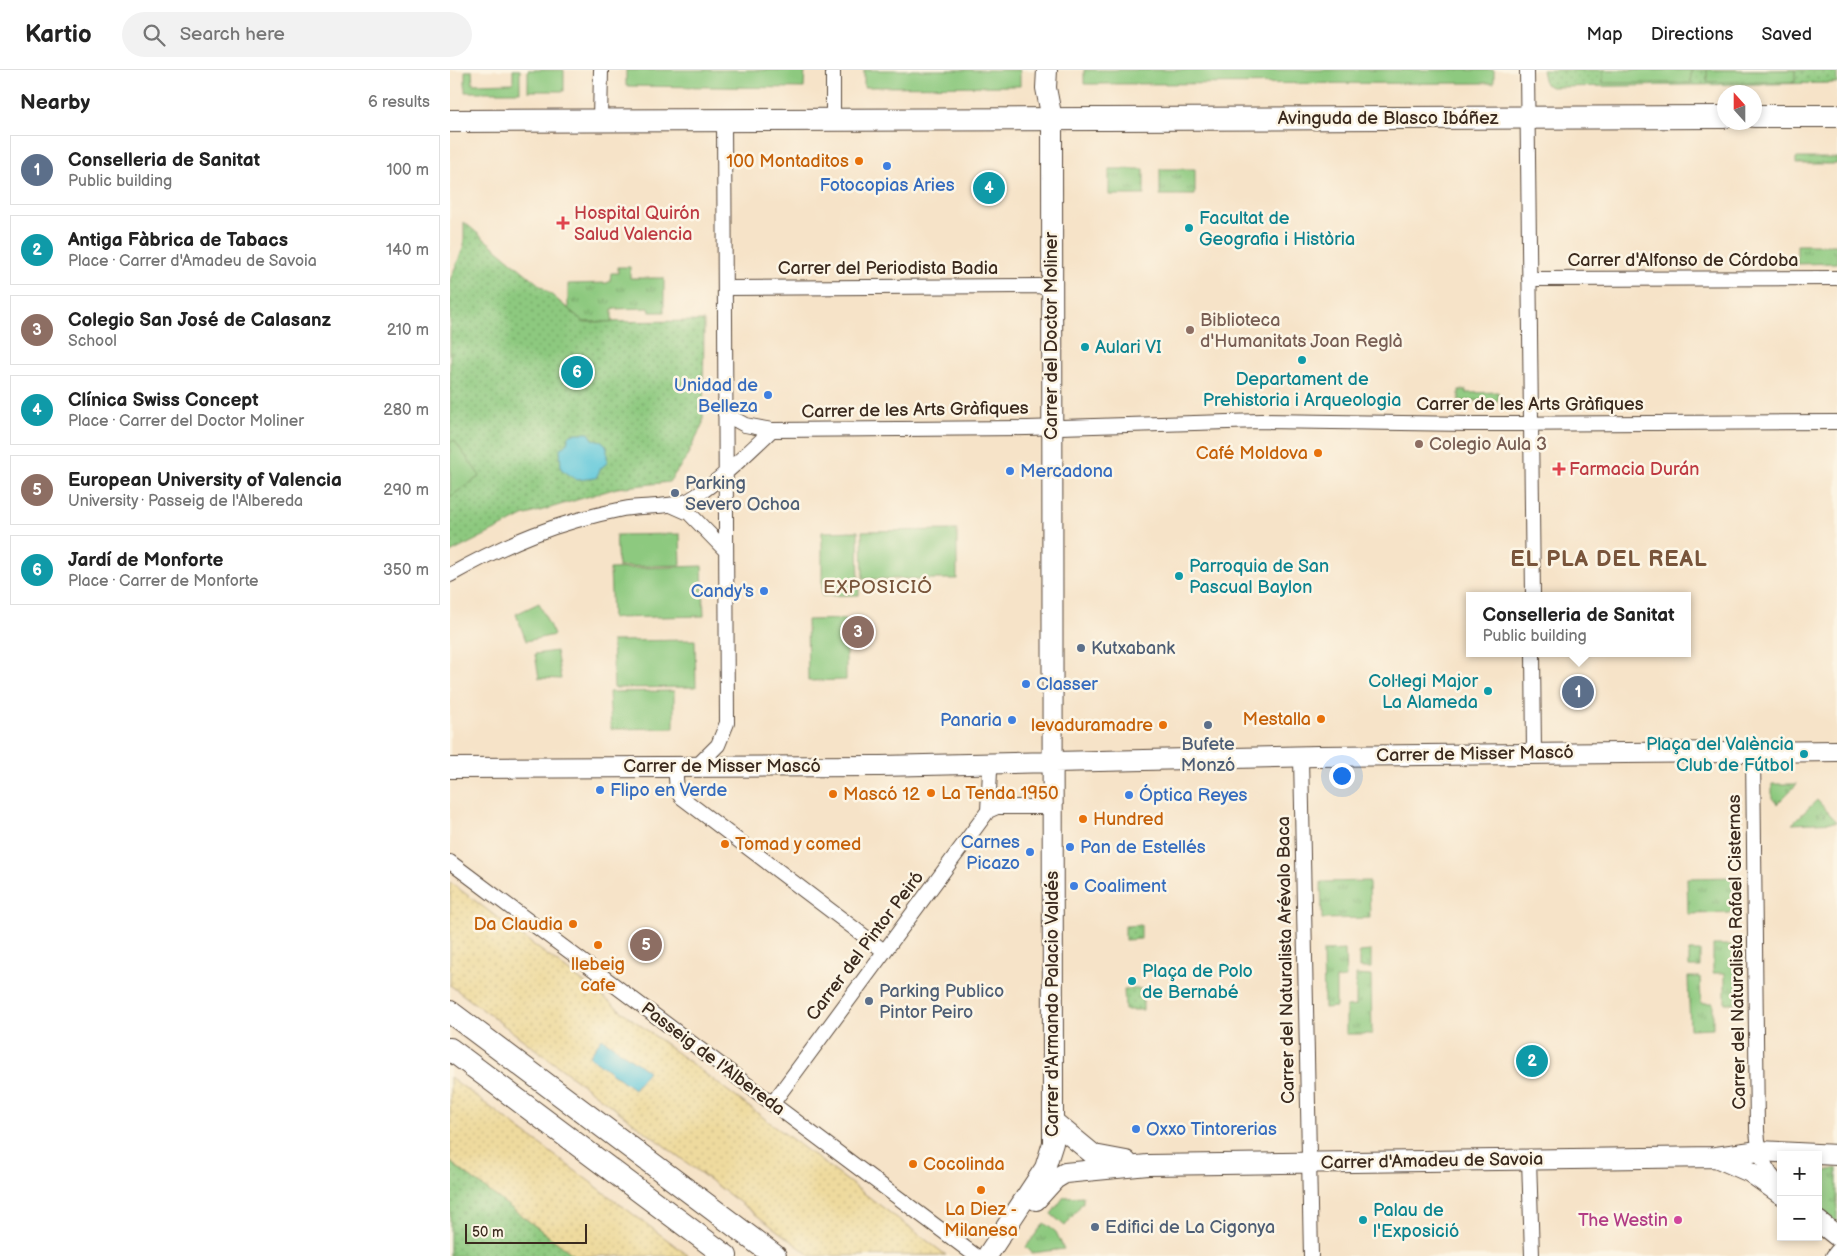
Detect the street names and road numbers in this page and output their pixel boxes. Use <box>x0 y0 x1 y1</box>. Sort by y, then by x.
street label: Avinguda de Blasco Ibáñez <box>1278 108 1499 129</box>
street label: Carrer del Doctor Moliner <box>1041 231 1062 440</box>
street label: Carrer d'Alfonso de Córdoba <box>1567 250 1799 271</box>
street label: Carrer del Periodista Badia <box>778 258 998 279</box>
street label: Carrer de les Arts Gràfiques <box>1416 394 1644 415</box>
street label: Carrer de les Arts Gràfiques <box>801 398 1029 422</box>
street label: Carrer de Misser Mascó <box>1376 742 1574 766</box>
street label: Carrer de Misser Mascó <box>623 756 821 777</box>
street label: Carrer del Naturalista Rafael Cisternas <box>1724 794 1750 1110</box>
street label: Carrer del Naturalista Arévalo Baca <box>1273 816 1299 1104</box>
street label: Carrer del Pintor Peiró <box>802 867 928 1025</box>
street label: Carrer d'Armando Palacio Valdés <box>1042 871 1063 1137</box>
street label: Passeig de l'Albereda <box>637 998 789 1120</box>
street label: Carrer d'Amadeu de Savoia <box>1321 1149 1543 1173</box>

